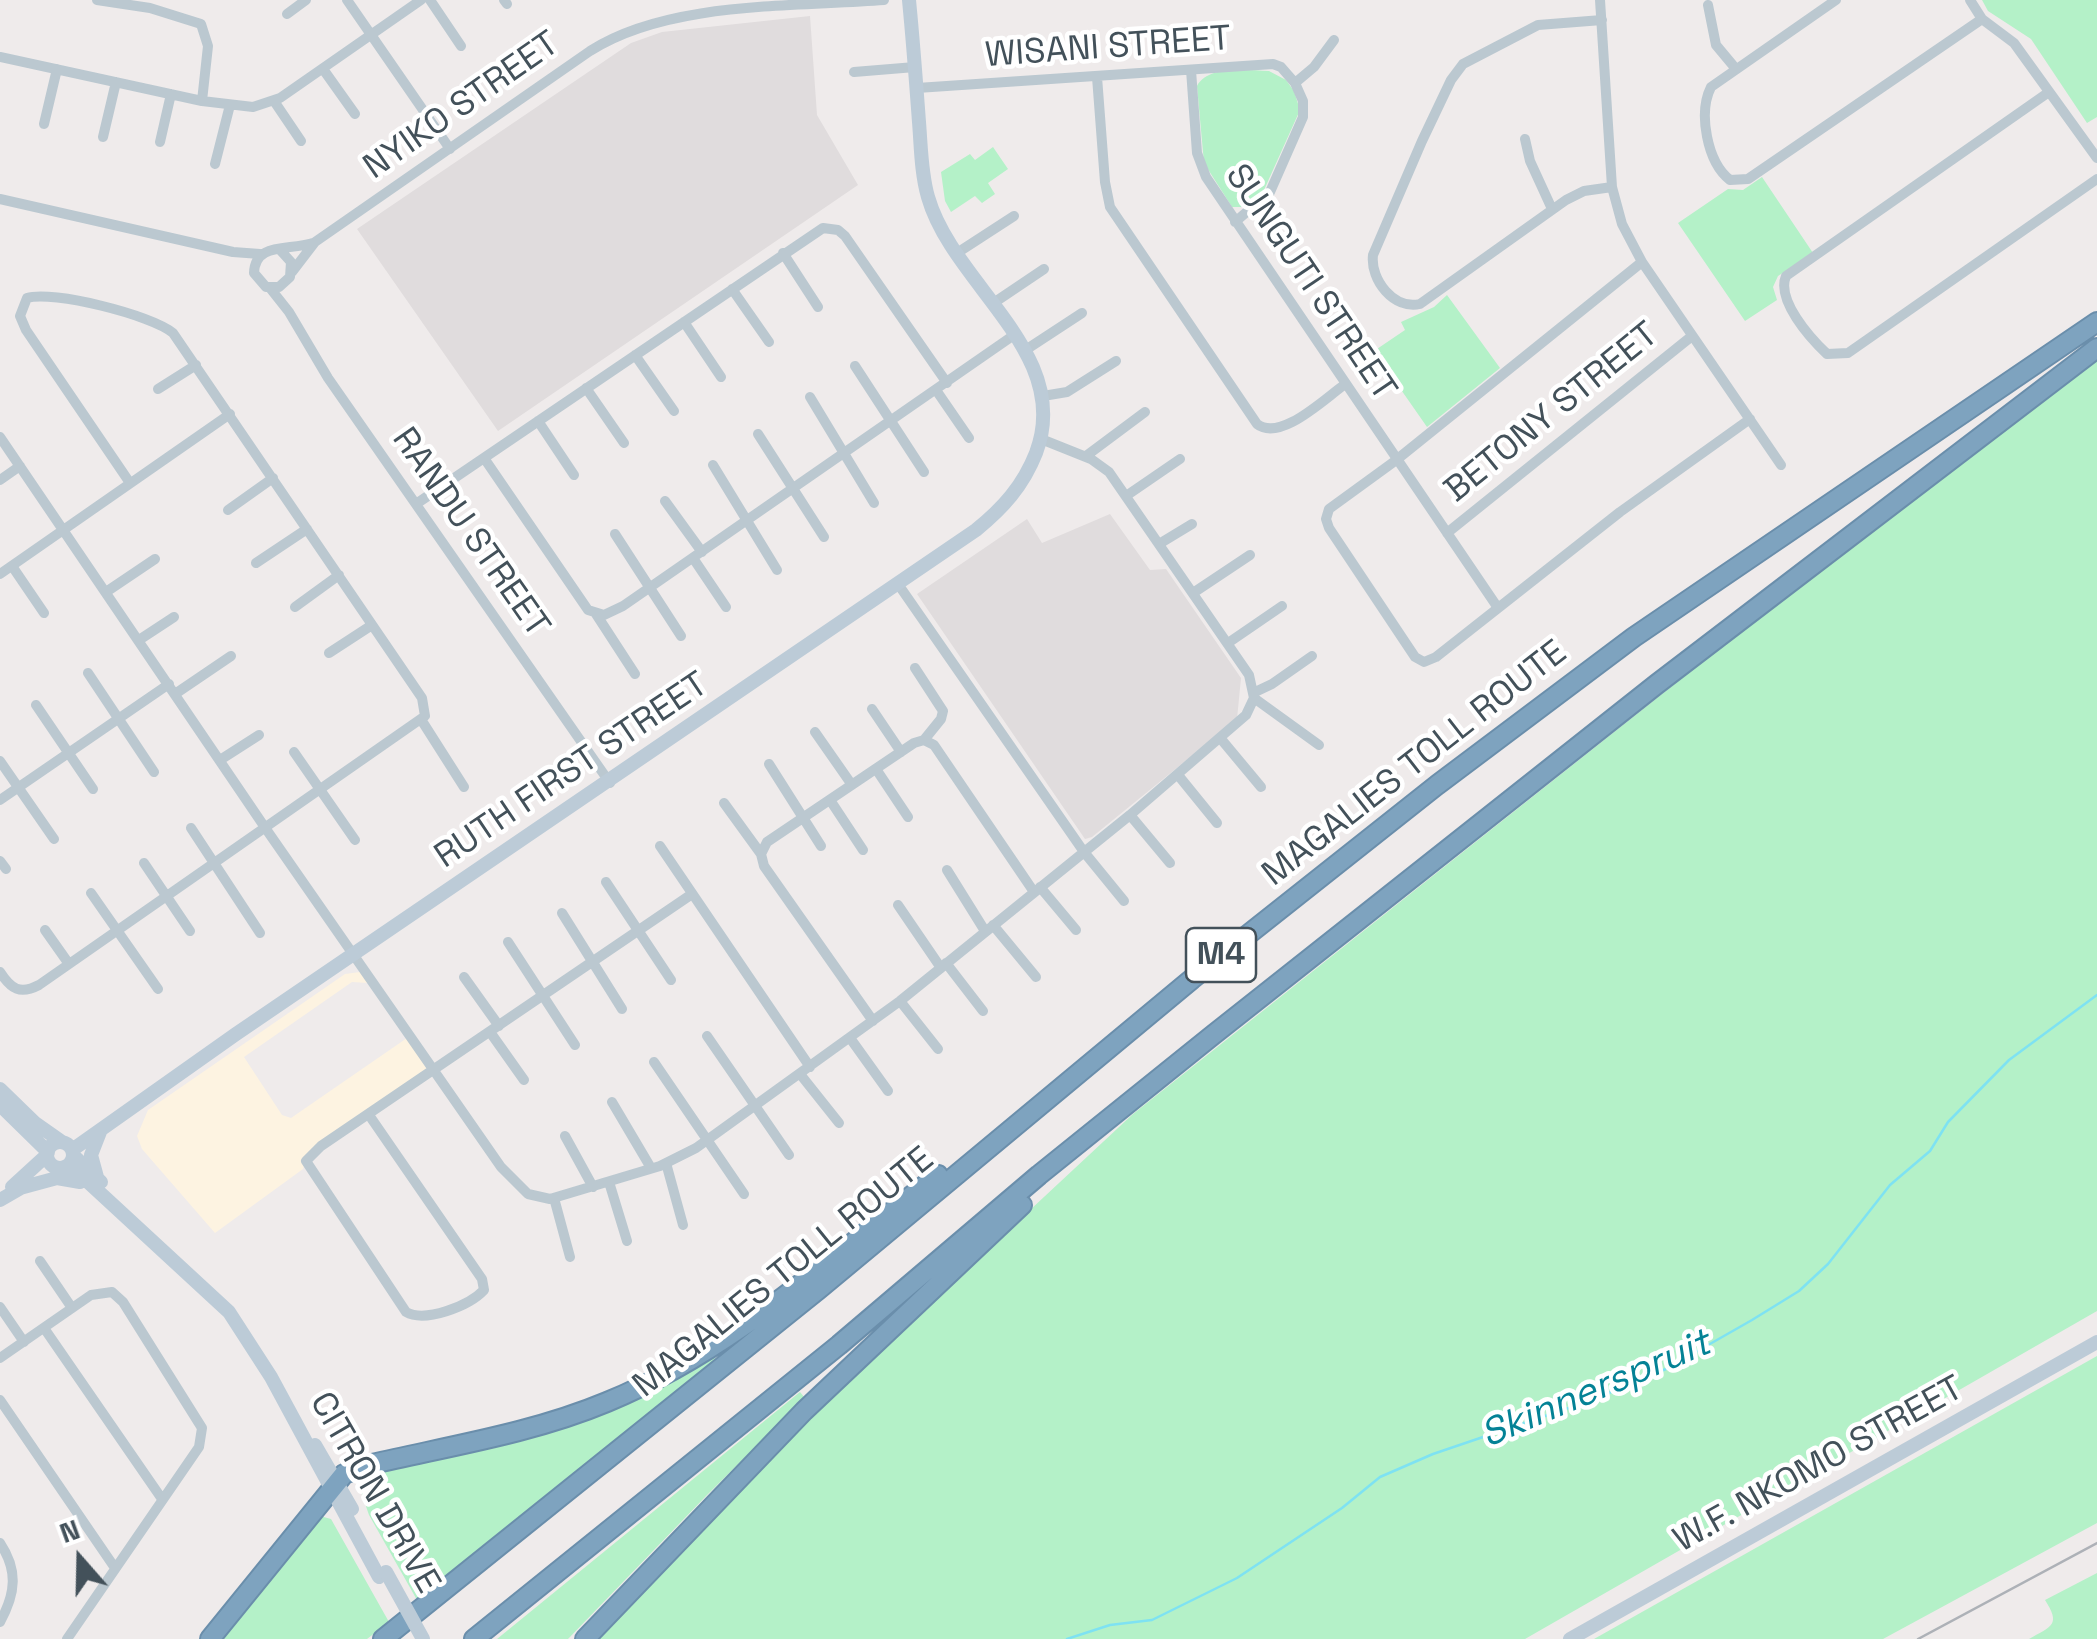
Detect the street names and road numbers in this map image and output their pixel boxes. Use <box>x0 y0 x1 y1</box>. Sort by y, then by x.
street label: WISANI STREET <box>984 18 1232 78</box>
street label: NYIKO STREET <box>356 23 568 189</box>
street label: SUNGUTI STREET <box>1216 157 1404 409</box>
street label: BETONY STREET <box>1437 314 1667 512</box>
street label: RANDU STREET <box>382 420 558 646</box>
street label: MAGALIES TOLL ROUTE <box>1255 632 1575 896</box>
street label: RUTH FIRST STREET <box>427 664 717 878</box>
road number: M4 <box>1186 928 1256 982</box>
street label: MAGALIES TOLL ROUTE <box>625 1139 943 1407</box>
street label: W.F. NKOMO STREET <box>1667 1368 1971 1562</box>
street label: CITRON DRIVE <box>300 1385 448 1601</box>

